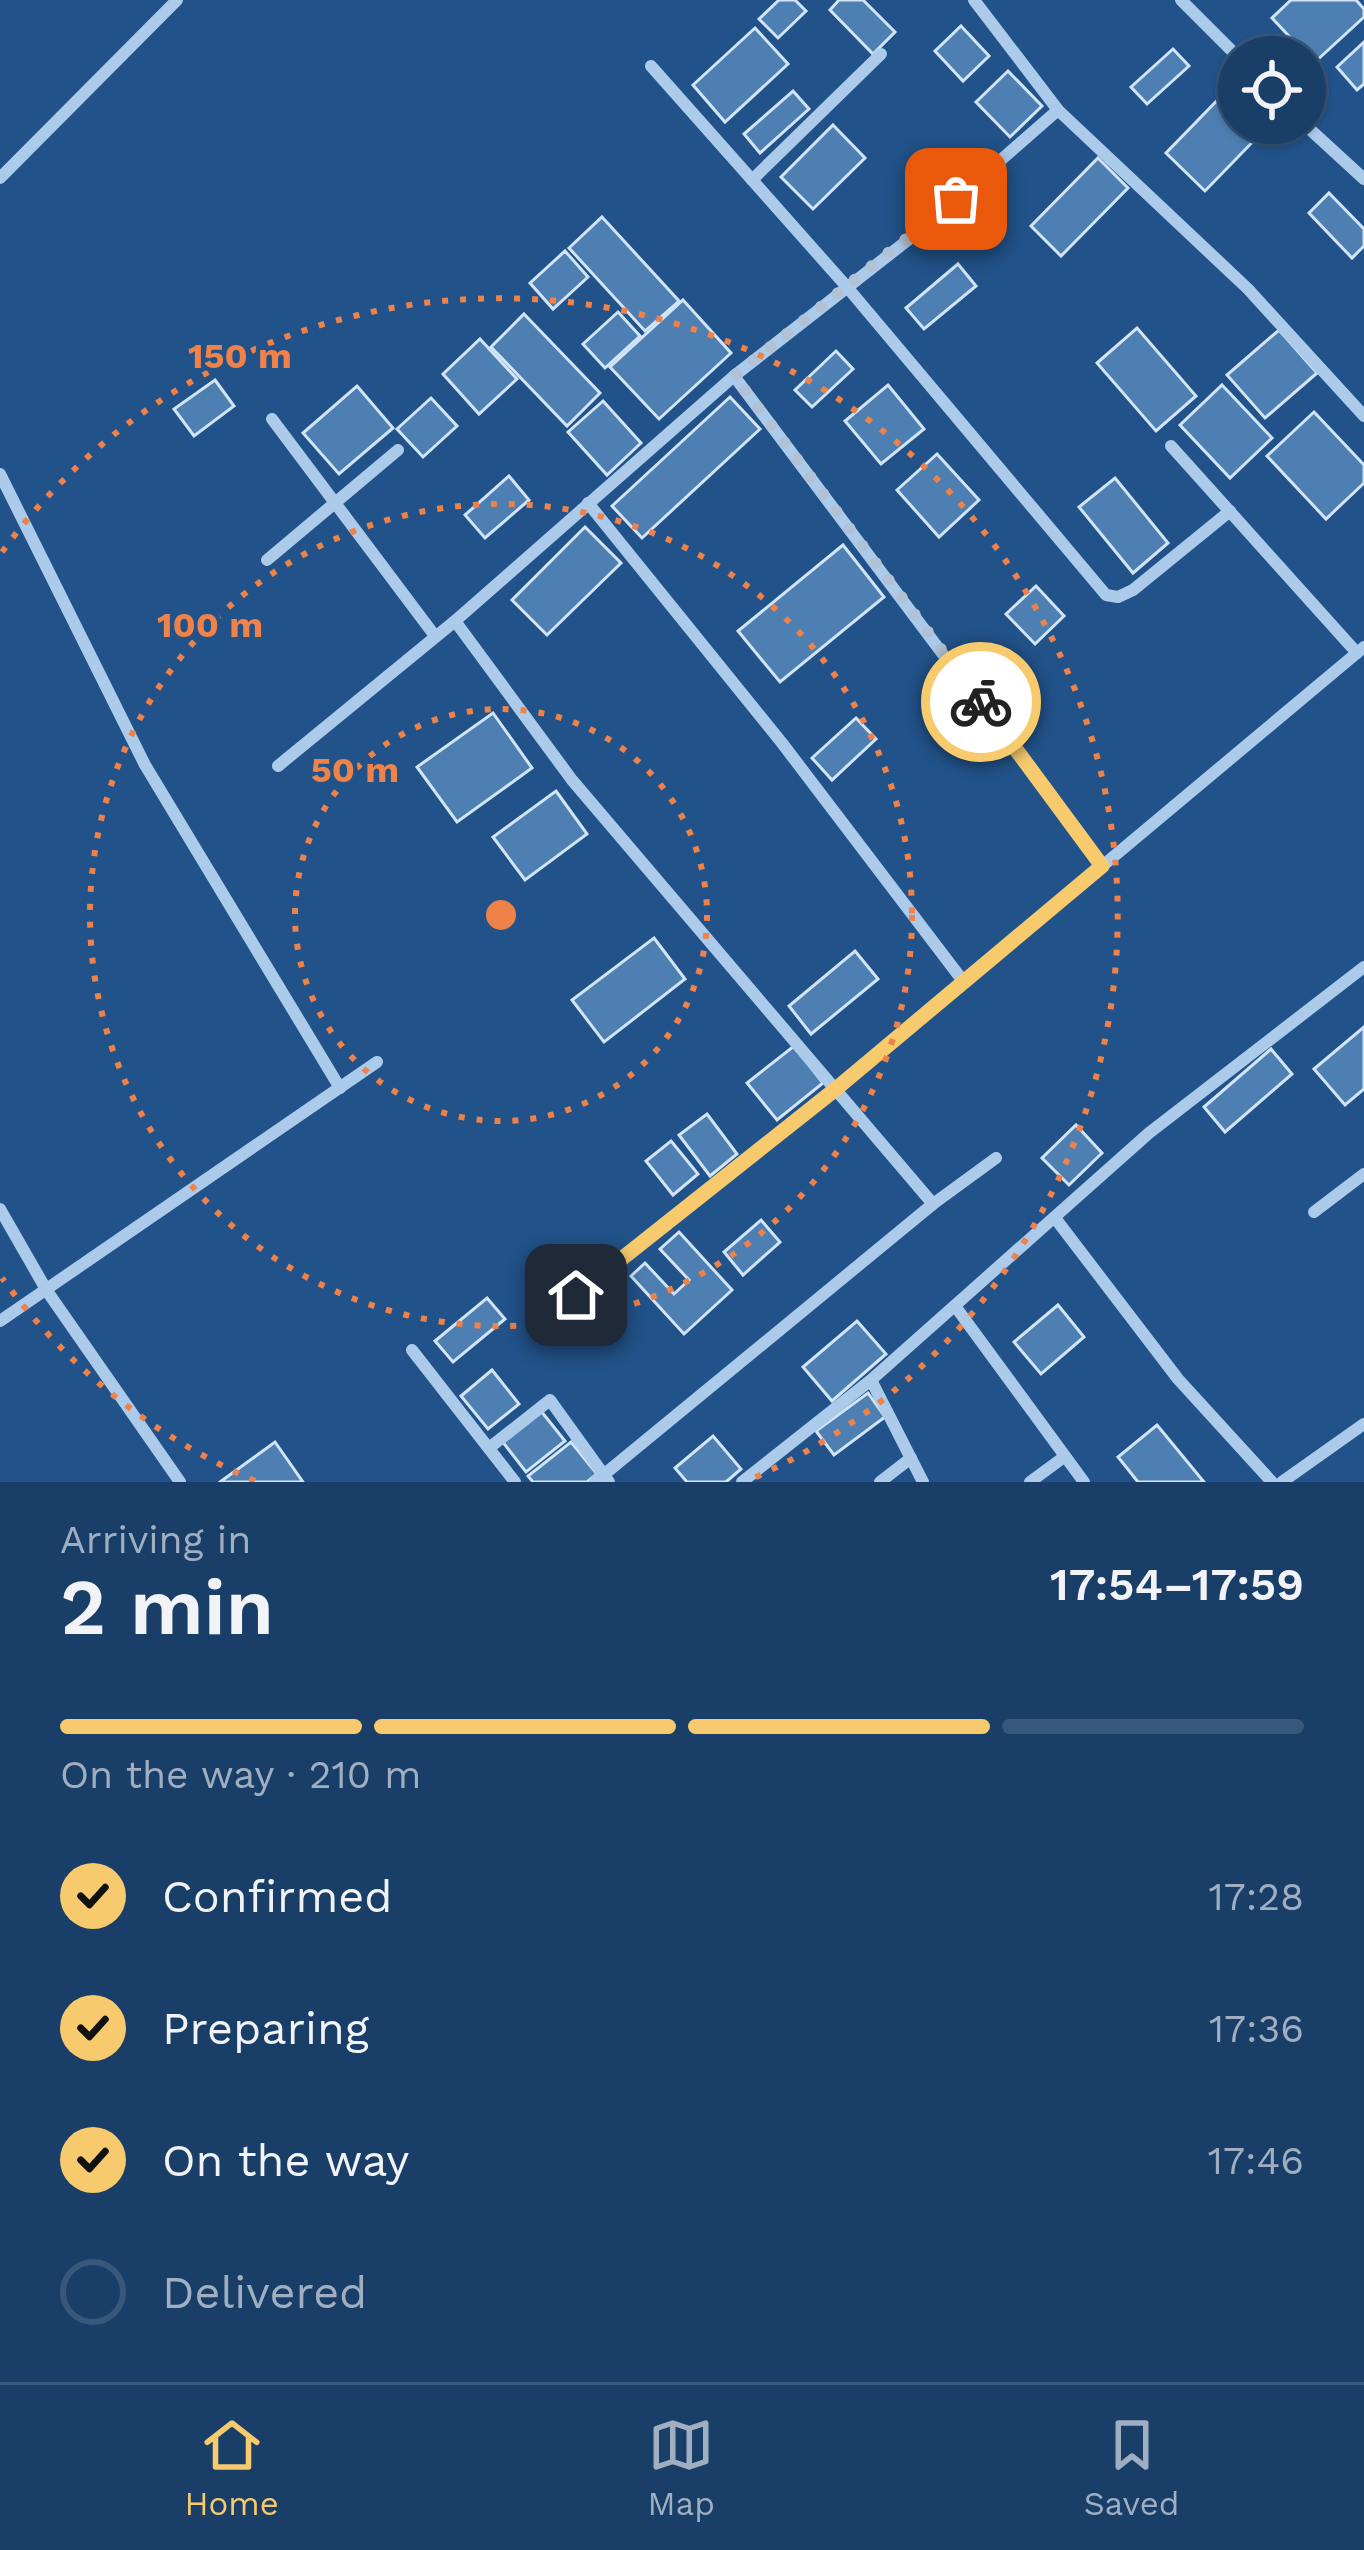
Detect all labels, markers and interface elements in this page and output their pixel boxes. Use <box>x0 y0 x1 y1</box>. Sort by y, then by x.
map controls <box>1218 36 1326 144</box>
button: locate <box>1218 36 1326 144</box>
pin <box>905 148 1007 250</box>
icon: bag <box>923 166 989 232</box>
text: 150 m <box>188 335 292 377</box>
text: 100 m <box>157 604 263 646</box>
courier <box>921 642 1041 762</box>
icon: bike <box>948 669 1014 735</box>
text: 50 m <box>311 749 399 791</box>
centre of rings <box>480 894 522 936</box>
pin <box>525 1244 627 1346</box>
icon: home <box>543 1262 609 1328</box>
text: Arriving in <box>60 1517 251 1562</box>
text: 17:54–17:59 <box>1050 1558 1304 1611</box>
text: 2 min <box>60 1561 274 1653</box>
text: On the way · 210 m <box>60 1752 421 1797</box>
icon: check <box>60 1863 126 1929</box>
text: Confirmed <box>162 1870 393 1923</box>
text: 17:28 <box>1209 1874 1304 1919</box>
icon: check <box>60 1995 126 2061</box>
text: Preparing <box>162 2002 369 2055</box>
text: 17:36 <box>1209 2006 1304 2051</box>
icon: check <box>60 2127 126 2193</box>
text: On the way <box>162 2134 409 2187</box>
text: 17:46 <box>1208 2138 1304 2183</box>
text: Delivered <box>162 2266 367 2319</box>
tab: Home <box>184 2412 279 2523</box>
tab: Map <box>648 2412 715 2523</box>
tab: Saved <box>1084 2412 1180 2523</box>

